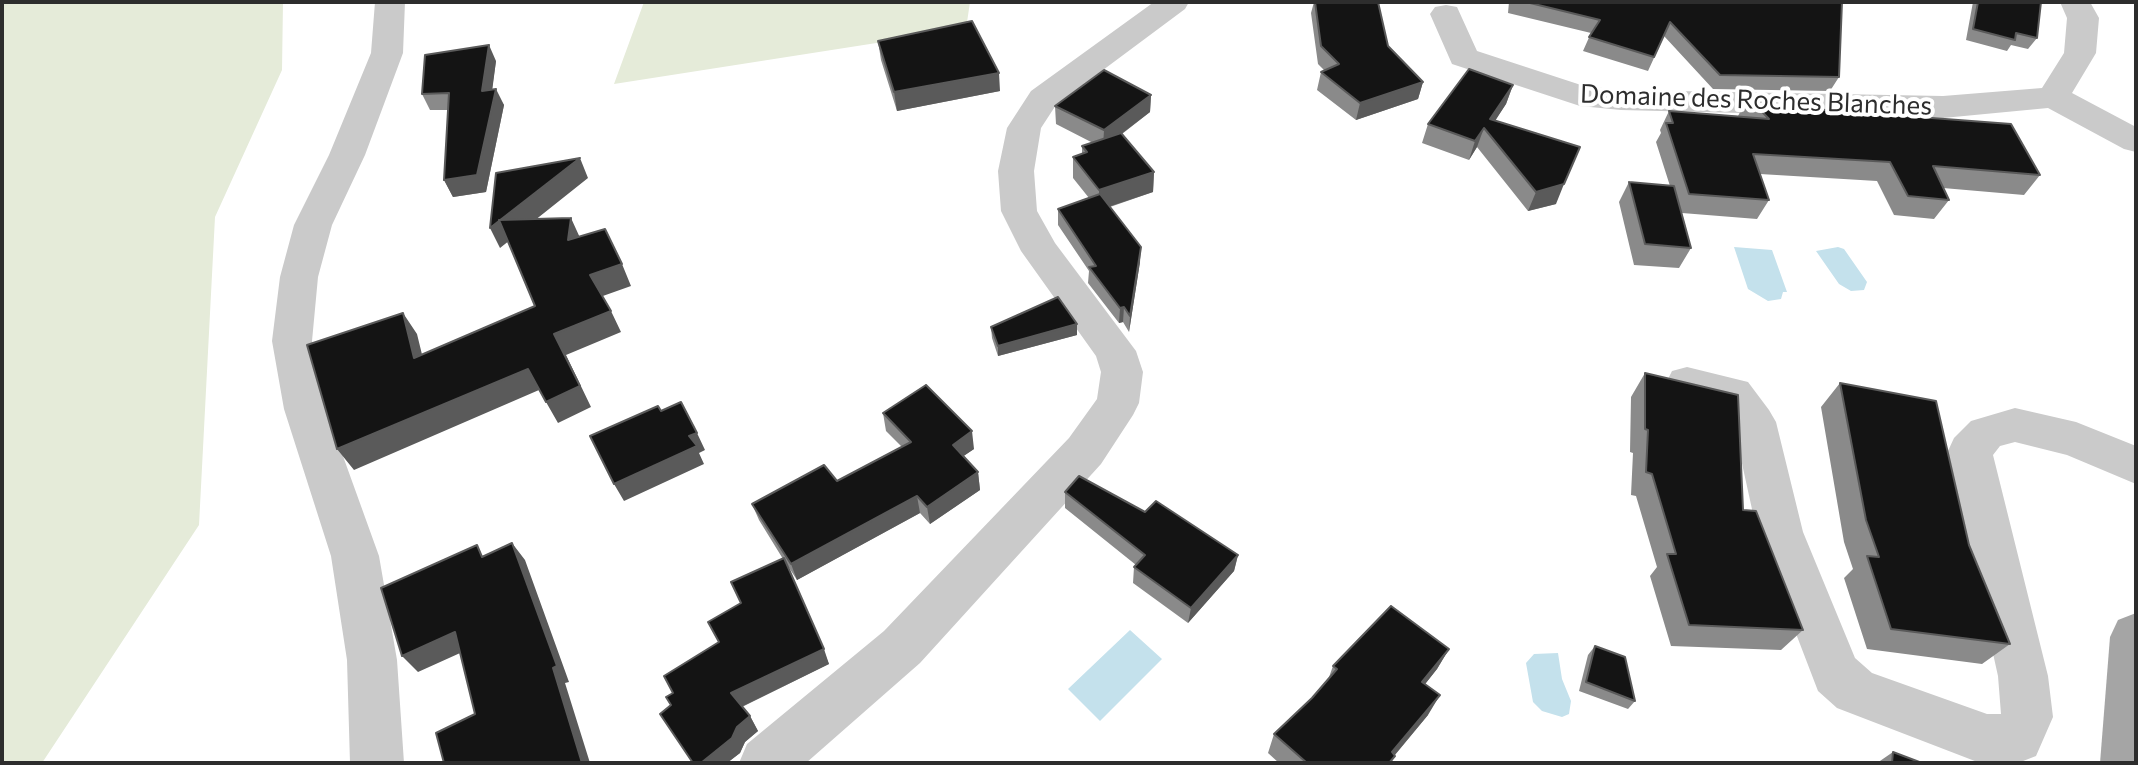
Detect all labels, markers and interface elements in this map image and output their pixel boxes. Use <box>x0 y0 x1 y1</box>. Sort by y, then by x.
street label: Domaine des Roches Blanches <box>1579 78 1933 122</box>

